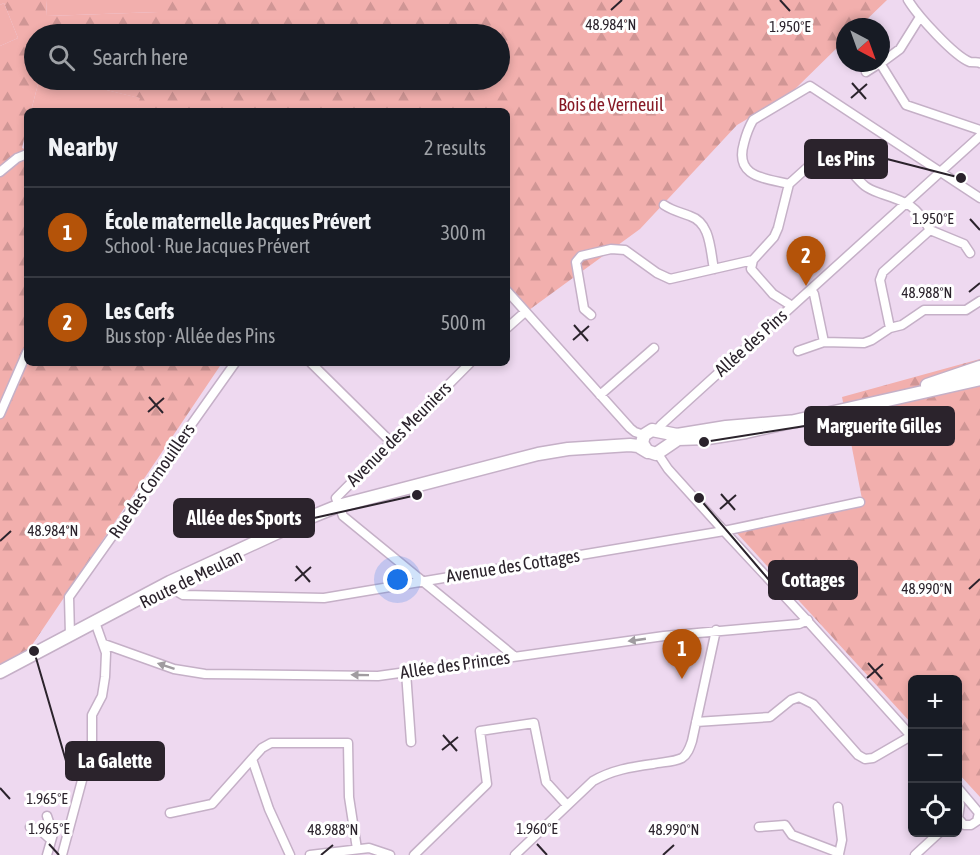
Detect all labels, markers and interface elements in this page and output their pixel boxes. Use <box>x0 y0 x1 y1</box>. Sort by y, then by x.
text: 48.984°N <box>586 16 636 33</box>
text: 1.950°E <box>769 18 811 35</box>
north arrow <box>836 18 890 72</box>
search box <box>24 24 510 90</box>
icon: search <box>45 41 78 74</box>
text: Search here <box>93 44 188 70</box>
park label: Bois de Verneuil <box>558 94 664 115</box>
text: Nearby <box>48 132 118 162</box>
text: 2 results <box>424 136 486 159</box>
callout: Les Pins <box>805 140 887 178</box>
text: Les Pins <box>817 147 875 170</box>
text: École maternelle Jacques Prévert <box>105 208 371 234</box>
text: 1.950°E <box>912 210 954 227</box>
text: 1 <box>63 221 72 244</box>
text: 300 m <box>441 221 486 244</box>
text: School · Rue Jacques Prévert <box>105 234 310 257</box>
pin: 2 <box>786 236 826 286</box>
text: 48.988°N <box>902 284 952 301</box>
text: Les Cerfs <box>105 298 174 324</box>
street label: Allée des Pins <box>710 305 791 381</box>
text: 2 <box>63 311 72 334</box>
text: 500 m <box>441 311 486 334</box>
text: Bus stop · Allée des Pins <box>105 324 275 347</box>
street label: Avenue des Meuniers <box>342 377 455 490</box>
callout: Marguerite Gilles <box>805 407 954 445</box>
text: Marguerite Gilles <box>817 414 941 437</box>
street label: Rue des Cornouillers <box>104 419 199 542</box>
callout: Allée des Sports <box>174 499 314 537</box>
text: Allée des Sports <box>185 506 302 529</box>
text: 48.984°N <box>28 522 78 539</box>
street label: Route de Meulan <box>136 545 246 612</box>
street label: Avenue des Cottages <box>445 545 581 586</box>
callout: Cottages <box>769 561 857 599</box>
your location <box>383 565 412 594</box>
text: Cottages <box>781 568 845 591</box>
text: 48.990°N <box>902 580 952 597</box>
pin: 1 <box>662 630 702 679</box>
one-way arrow <box>627 635 646 644</box>
street label: Allée des Princes <box>399 646 511 683</box>
one-way arrow <box>157 661 175 670</box>
one-way arrow <box>351 671 370 680</box>
map controls <box>908 675 962 837</box>
button: + <box>908 675 962 729</box>
button: − <box>908 729 962 783</box>
callout: La Galette <box>66 742 164 780</box>
text: La Galette <box>78 749 152 772</box>
button: locate <box>908 783 962 837</box>
text: 1.965°E <box>26 790 68 807</box>
text: 1.965°E <box>28 820 70 837</box>
text: 1.960°E <box>516 820 558 837</box>
text: 48.988°N <box>308 821 358 838</box>
text: 48.990°N <box>649 821 699 838</box>

